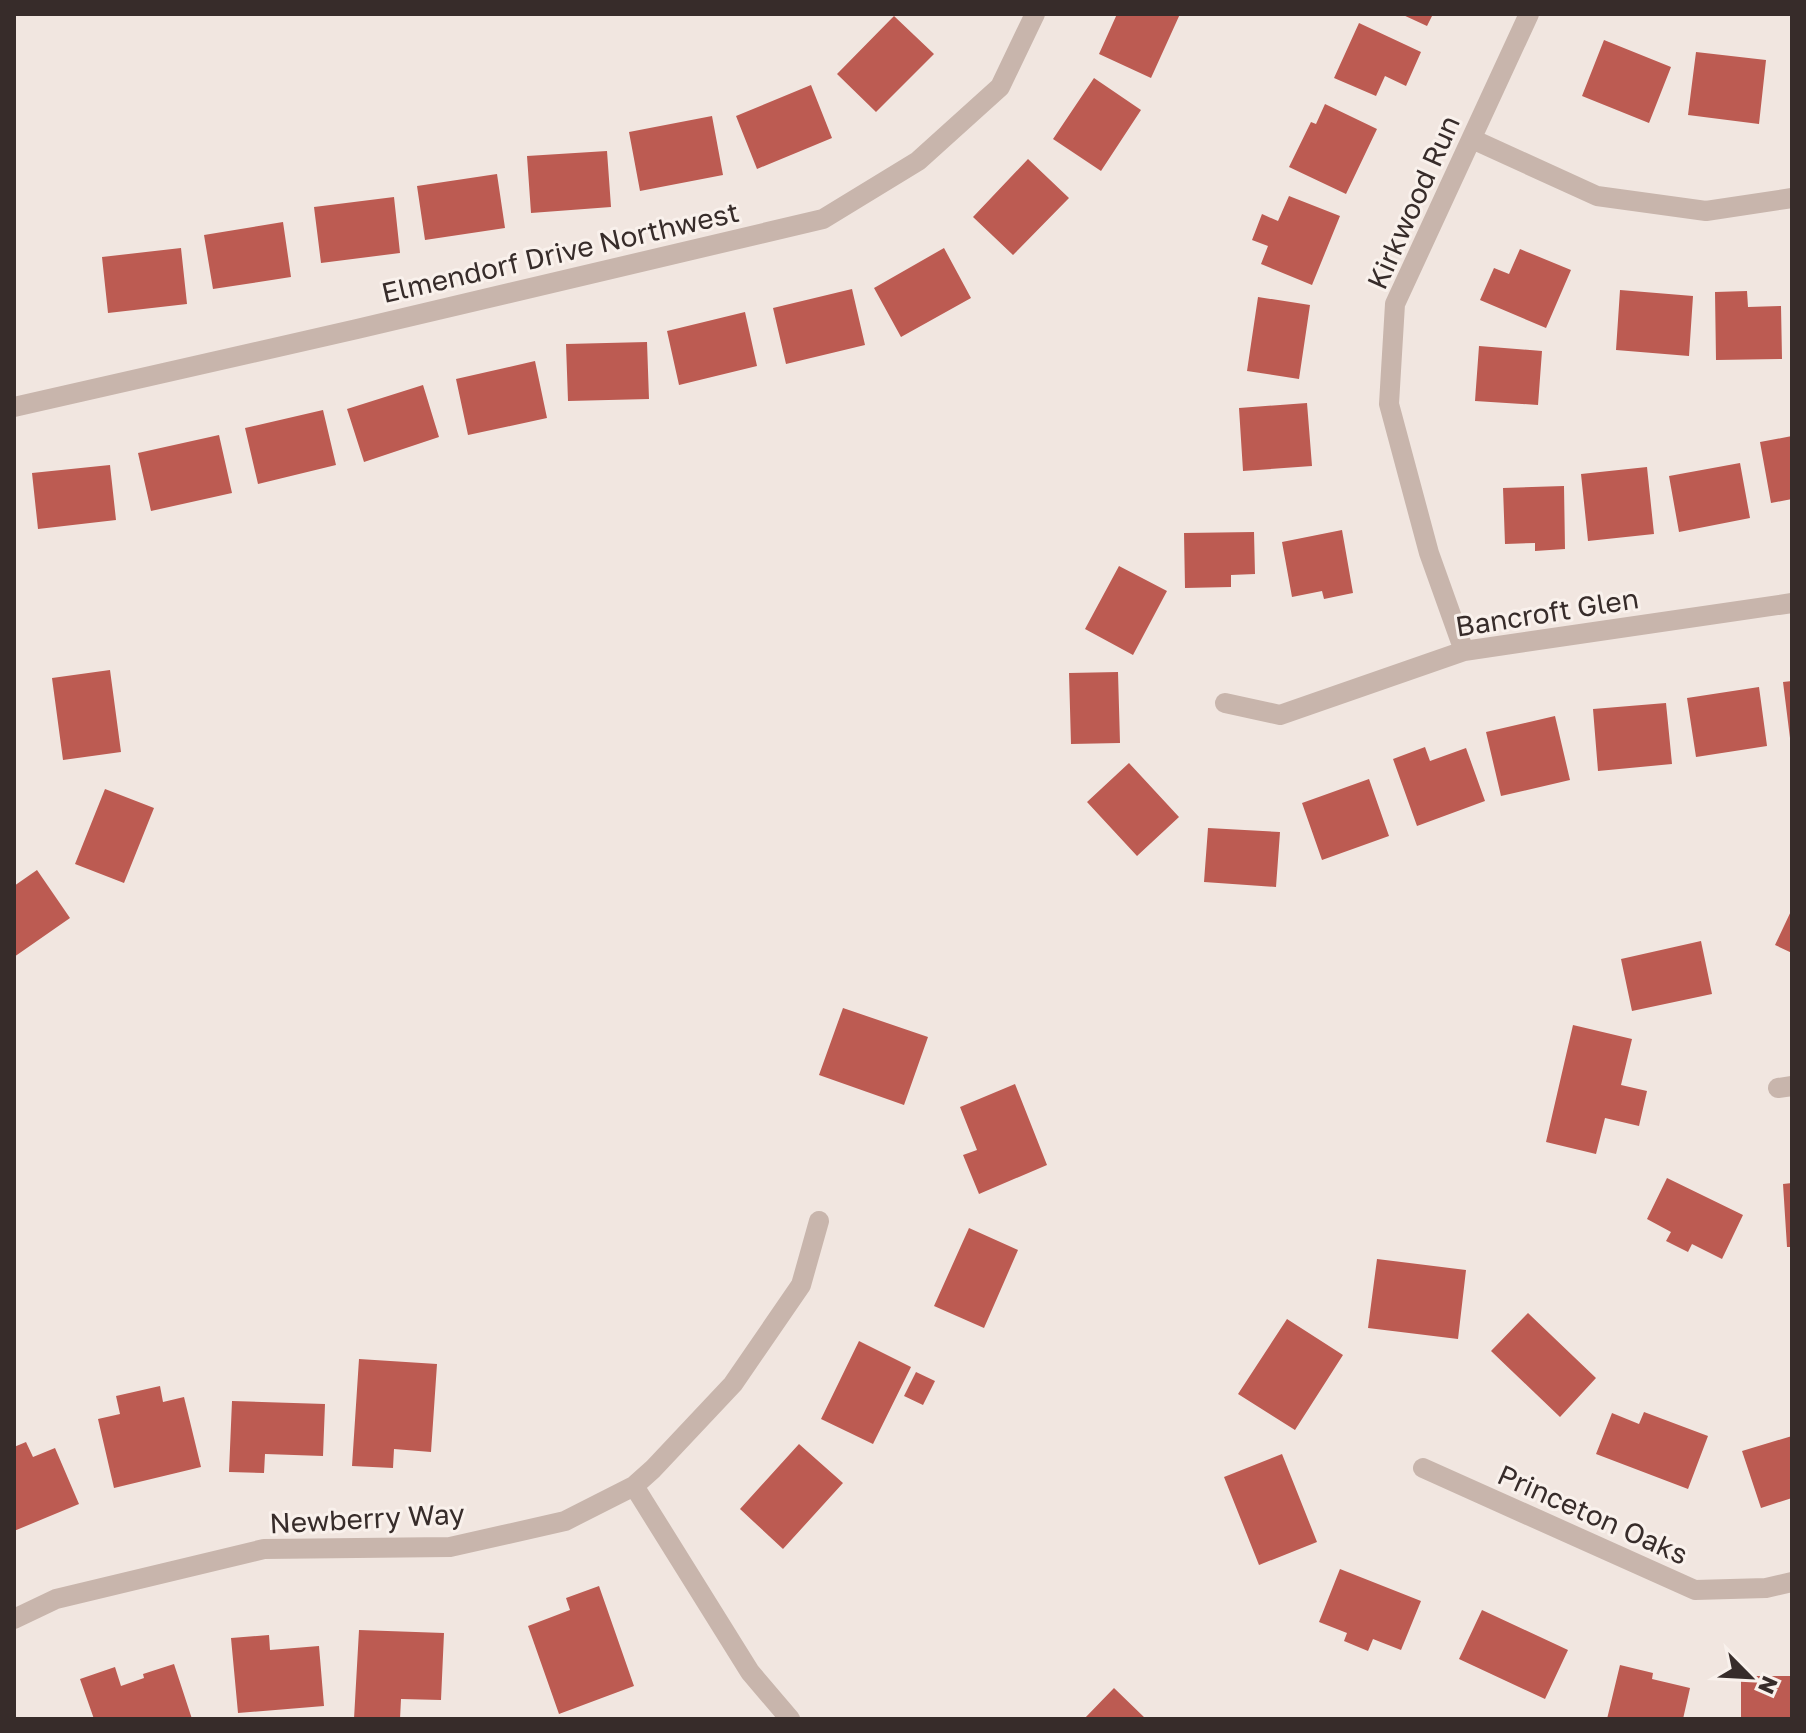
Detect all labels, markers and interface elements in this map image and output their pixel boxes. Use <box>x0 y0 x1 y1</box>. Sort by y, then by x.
street label: Kirkwood Run <box>1360 110 1466 294</box>
street label: Elmendorf Drive Northwest <box>378 195 742 309</box>
street label: Bancroft Glen <box>1453 581 1641 643</box>
street label: Princeton Oaks <box>1493 1457 1693 1571</box>
street label: Newberry Way <box>269 1496 466 1540</box>
north arrow <box>1710 1637 1790 1717</box>
text: N <box>1753 1672 1784 1698</box>

